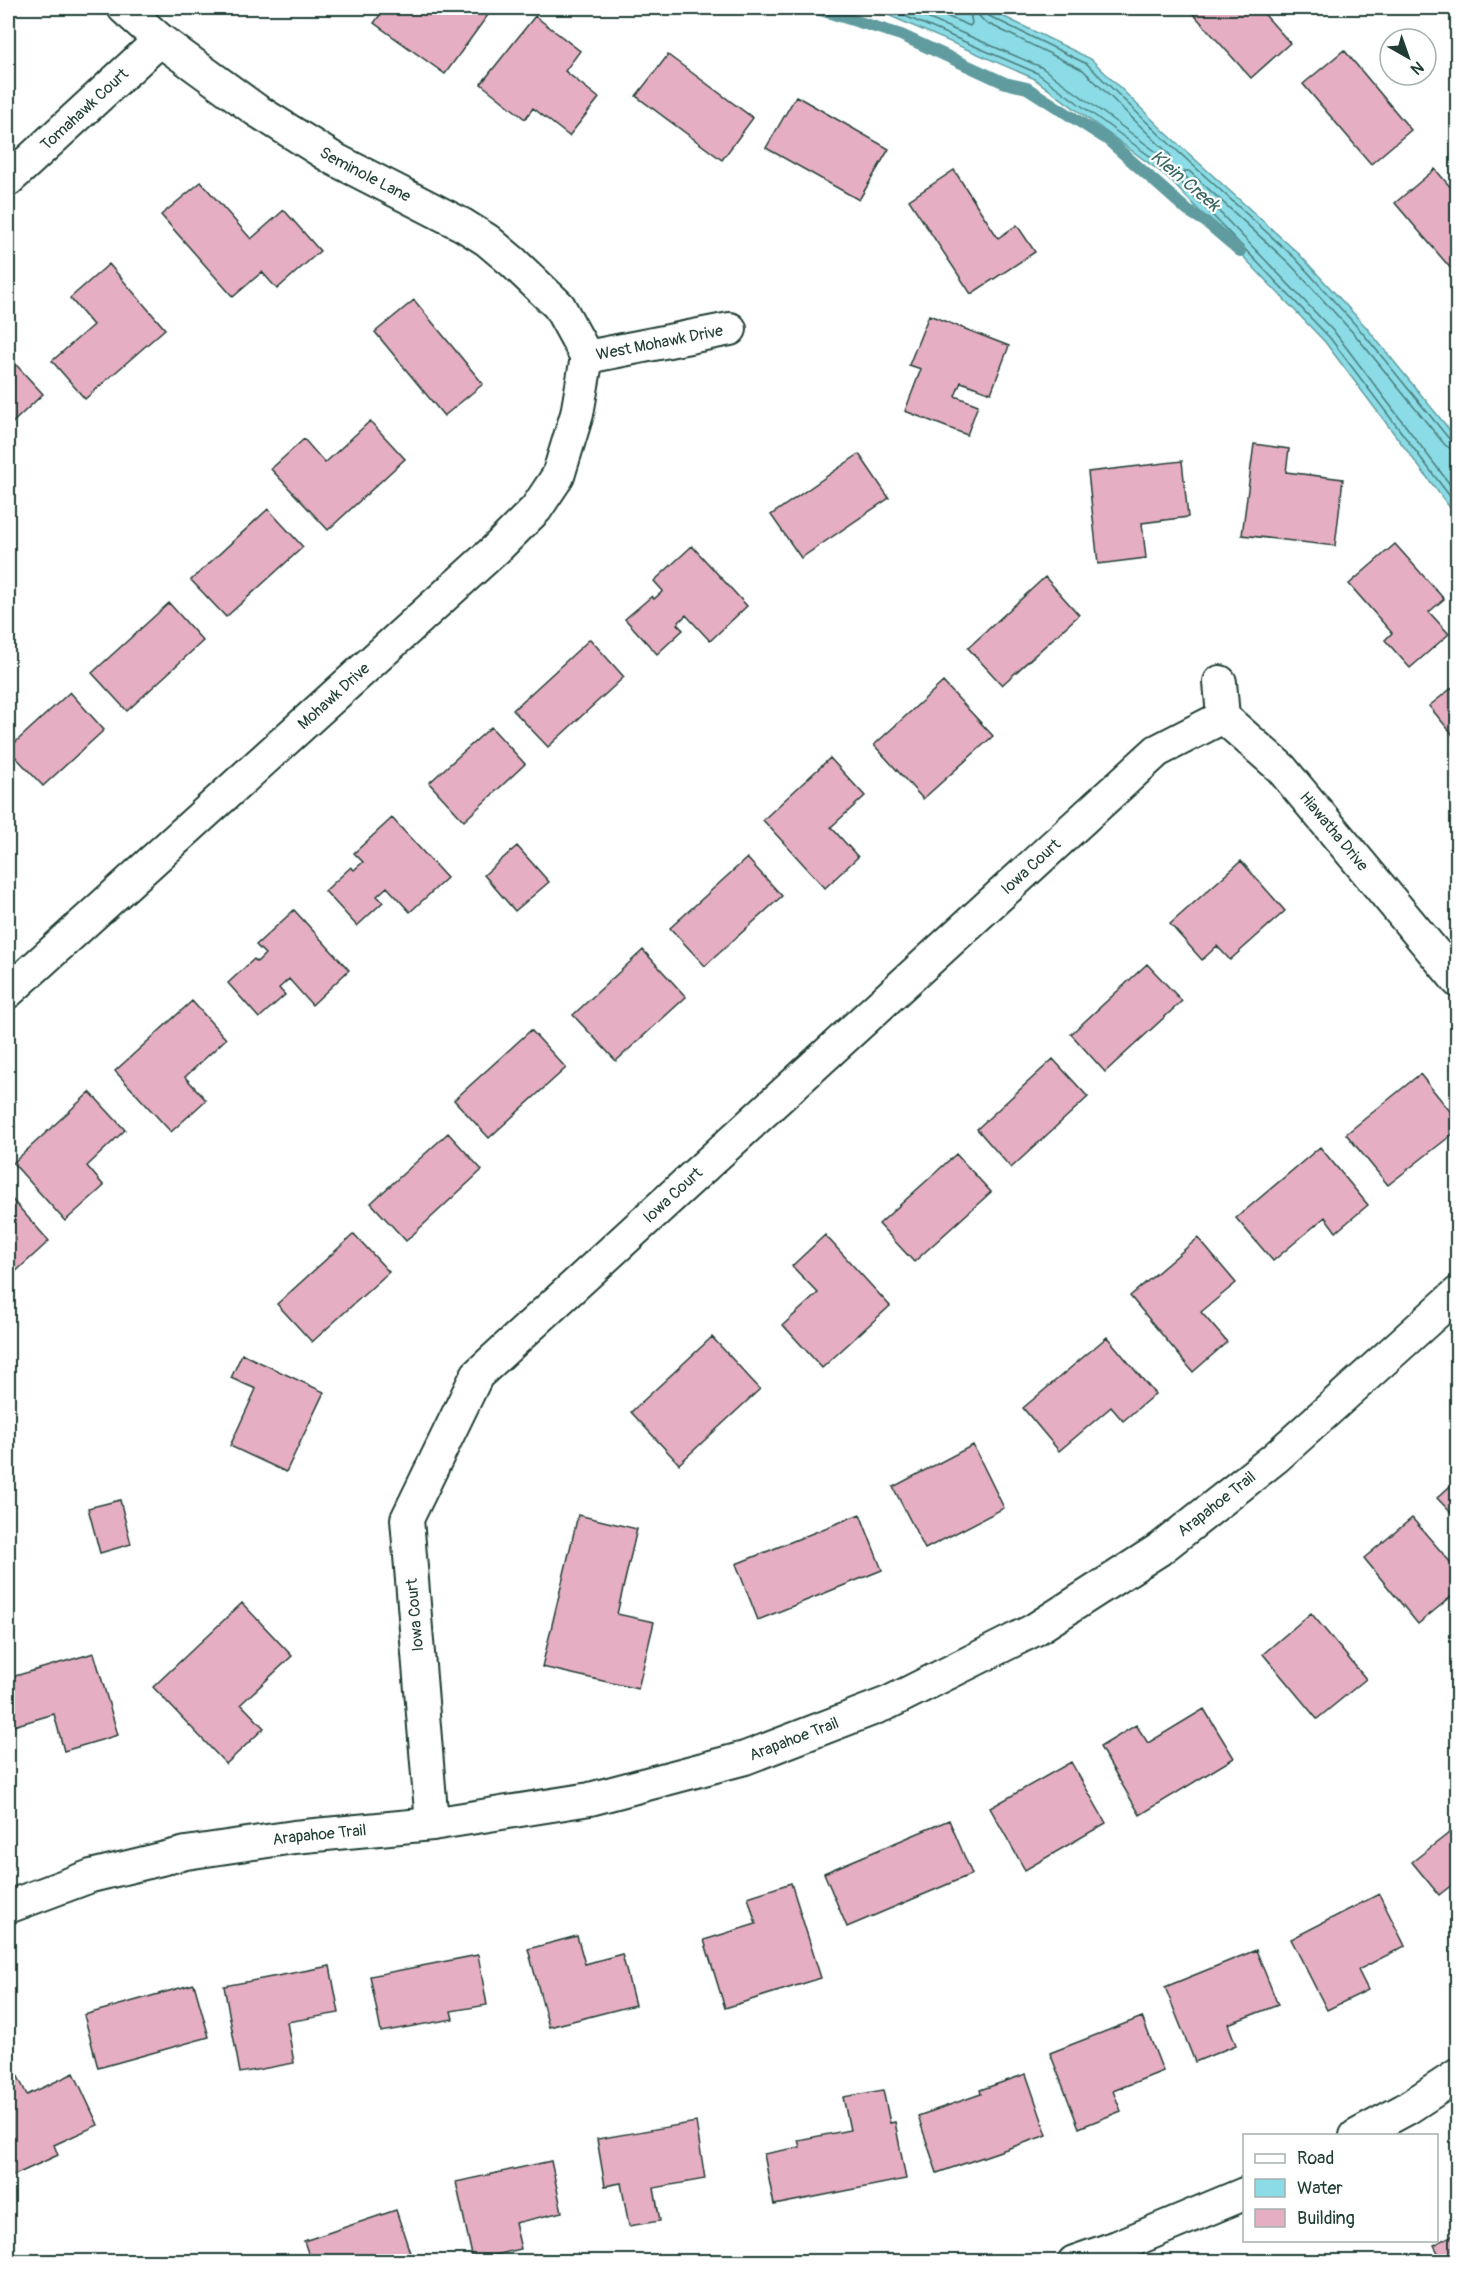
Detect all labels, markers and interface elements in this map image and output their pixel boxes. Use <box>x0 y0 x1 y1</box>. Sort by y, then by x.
north arrow <box>1378 27 1438 87</box>
text: N <box>1406 57 1428 79</box>
street label: Tomahawk Court <box>36 64 133 155</box>
street label: Seminole Lane <box>316 142 414 207</box>
water label: Klein Creek <box>1146 145 1226 218</box>
street label: West Mohawk Drive <box>594 321 725 365</box>
street label: Mohawk Drive <box>294 658 374 734</box>
street label: Hiawatha Drive <box>1295 788 1373 875</box>
street label: Iowa Court <box>997 834 1065 899</box>
street label: Iowa Court <box>639 1163 707 1227</box>
street label: Arapahoe Trail <box>1174 1467 1260 1541</box>
street label: Iowa Court <box>402 1577 428 1652</box>
street label: Arapahoe Trail <box>746 1713 842 1765</box>
street label: Arapahoe Trail <box>271 1820 367 1850</box>
legend <box>1243 2134 1438 2242</box>
text: Road <box>1297 2147 1334 2170</box>
text: Water <box>1297 2177 1343 2200</box>
text: Building <box>1297 2207 1355 2230</box>

